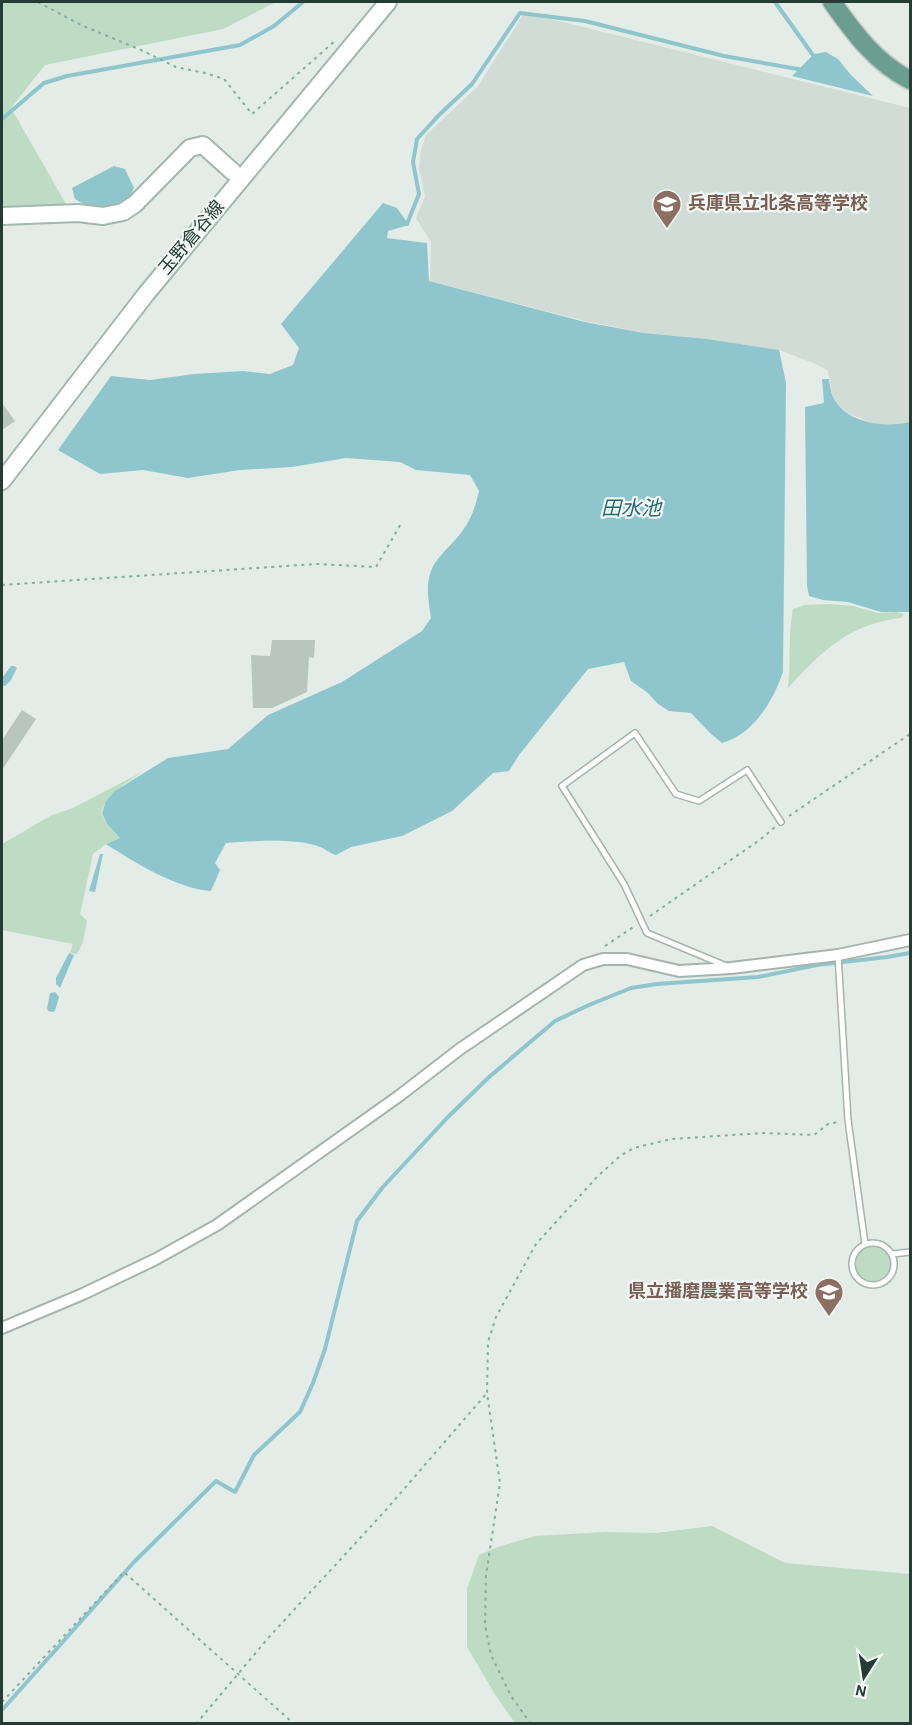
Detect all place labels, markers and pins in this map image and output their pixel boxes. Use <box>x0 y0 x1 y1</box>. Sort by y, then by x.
school or university icon: 兵庫県立北条高等学校 <box>651 188 683 230</box>
place label: 兵庫県立北条高等学校 <box>688 193 868 213</box>
school or university icon: 県立播磨農業高等学校 <box>813 1276 845 1318</box>
place label: 県立播磨農業高等学校 <box>628 1281 808 1301</box>

